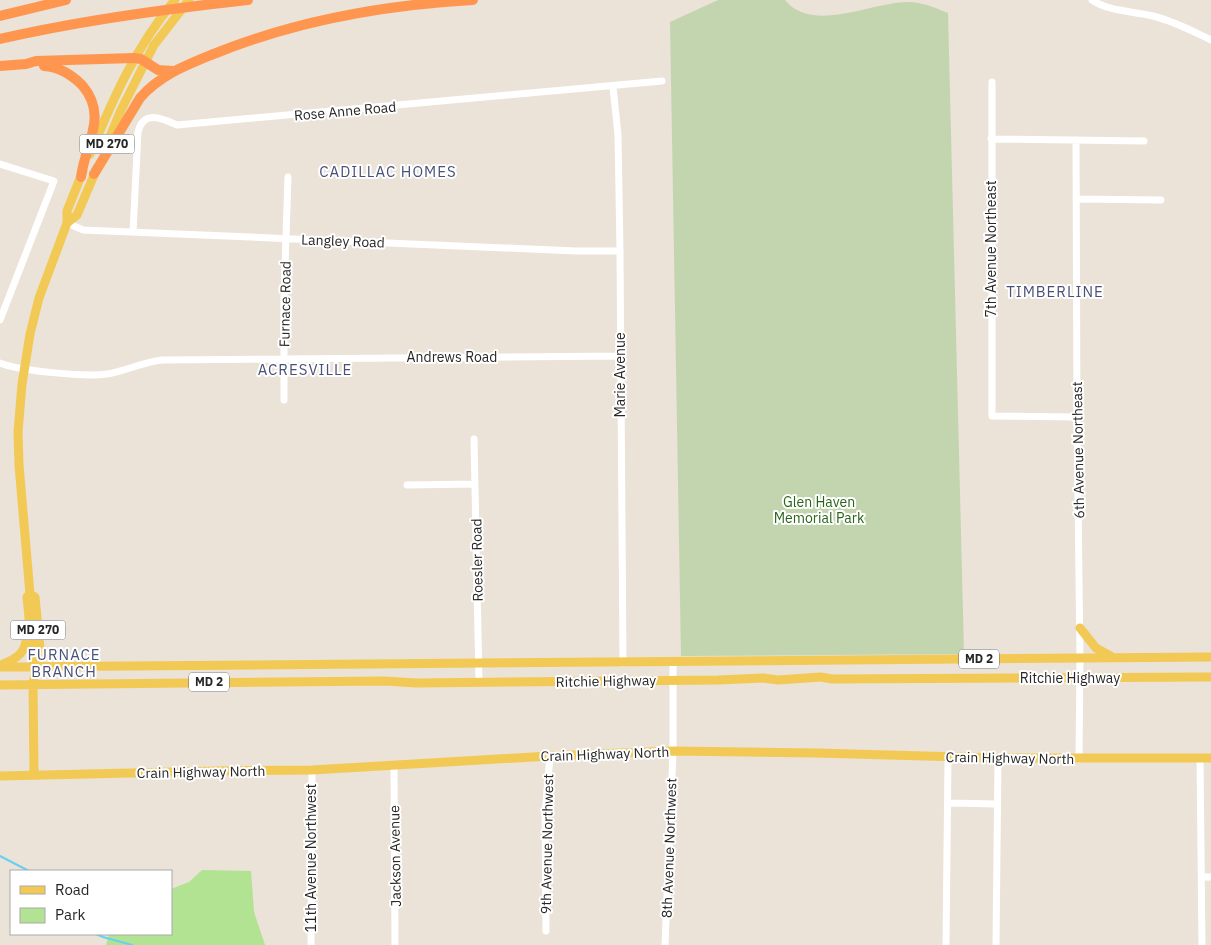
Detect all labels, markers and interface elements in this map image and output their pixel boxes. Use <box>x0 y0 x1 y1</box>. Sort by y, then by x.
street label: Rose Anne Road <box>293 98 397 124</box>
road number: MD 270 <box>80 134 134 154</box>
district label: CADILLAC HOMES <box>319 162 457 181</box>
street label: 7th Avenue Northeast <box>982 180 1000 318</box>
street label: Langley Road <box>301 231 385 251</box>
street label: Furnace Road <box>275 261 295 347</box>
district label: TIMBERLINE <box>1006 282 1104 301</box>
street label: Marie Avenue <box>611 332 629 418</box>
street label: Andrews Road <box>407 348 497 366</box>
district label: ACRESVILLE <box>258 360 352 379</box>
street label: 6th Avenue Northeast <box>1068 381 1088 519</box>
park label: Glen Haven Memorial Park <box>774 493 865 527</box>
street label: Roesler Road <box>467 518 487 602</box>
road number: MD 270 <box>10 620 66 640</box>
district label: FURNACE BRANCH <box>27 645 101 681</box>
road number: MD 2 <box>959 650 999 669</box>
street label: Ritchie Highway <box>1020 669 1120 687</box>
street label: Ritchie Highway <box>556 671 656 691</box>
road number: MD 2 <box>189 672 229 692</box>
street label: Crain Highway North <box>540 743 670 765</box>
street label: Crain Highway North <box>945 748 1075 768</box>
street label: Crain Highway North <box>136 762 266 782</box>
street label: 9th Avenue Northwest <box>537 774 557 914</box>
street label: 8th Avenue Northwest <box>658 777 680 918</box>
street label: 11th Avenue Northwest <box>302 784 320 932</box>
street label: Jackson Avenue <box>385 805 405 907</box>
legend <box>10 870 172 935</box>
text: Road <box>55 880 90 899</box>
text: Park <box>55 905 85 924</box>

